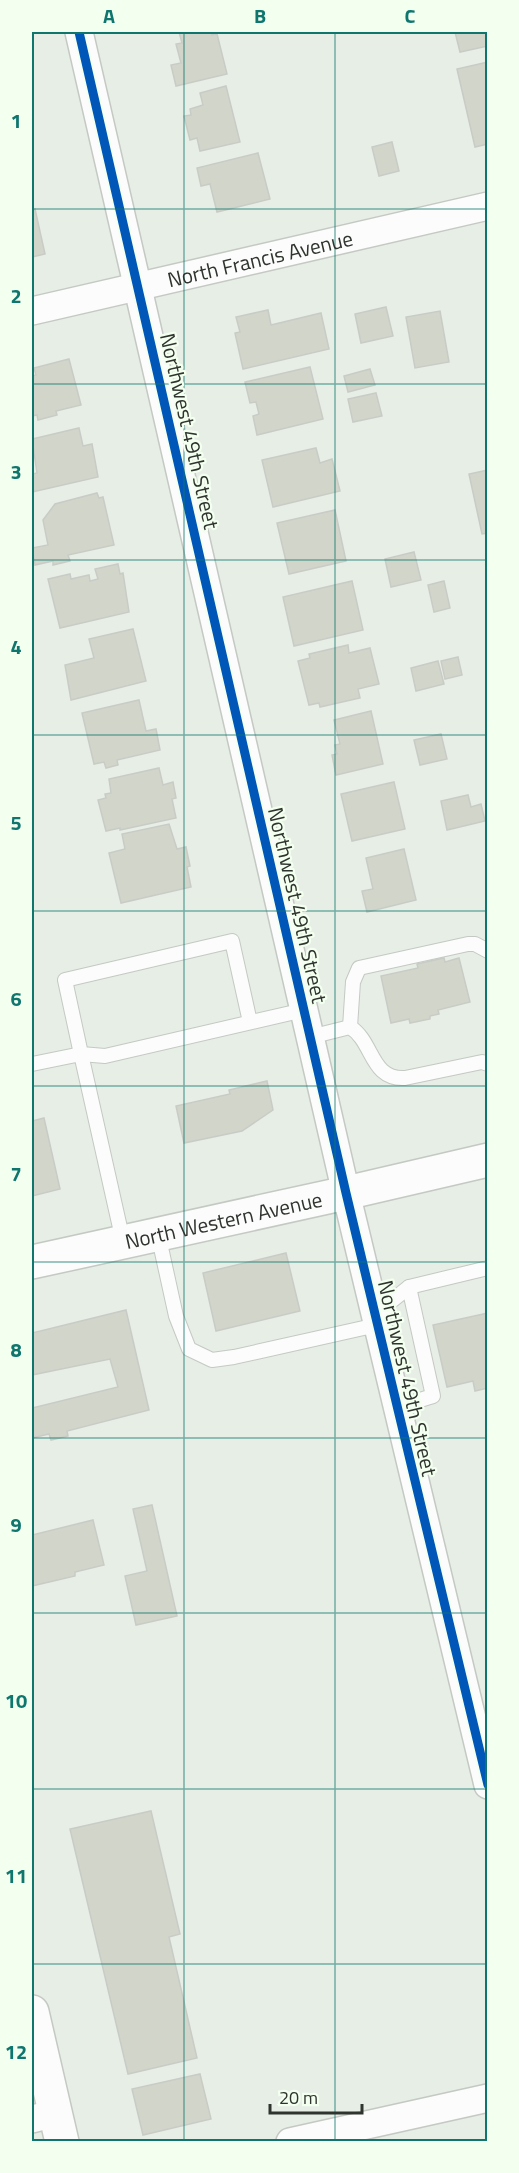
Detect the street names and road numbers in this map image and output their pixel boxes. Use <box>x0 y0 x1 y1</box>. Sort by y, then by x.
street label: North Francis Avenue <box>164 222 356 295</box>
street label: Northwest 49th Street <box>152 330 228 533</box>
street label: Northwest 49th Street <box>260 804 336 1007</box>
street label: North Western Avenue <box>122 1183 325 1257</box>
street label: Northwest 49th Street <box>370 1277 446 1480</box>

